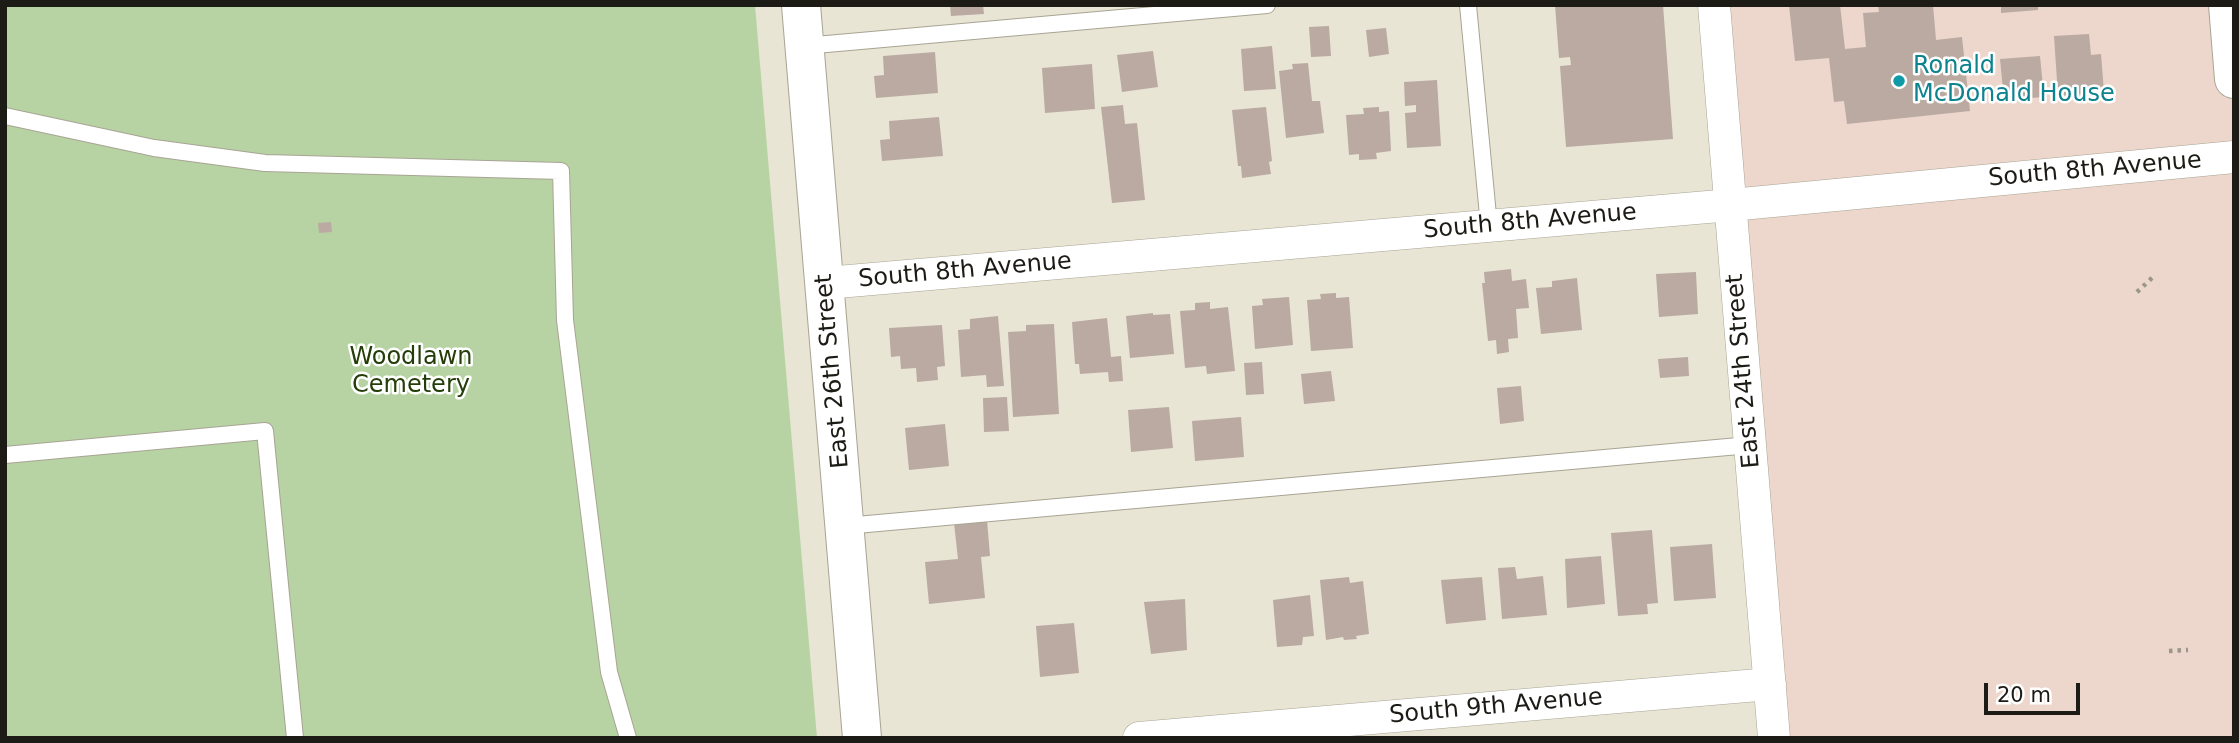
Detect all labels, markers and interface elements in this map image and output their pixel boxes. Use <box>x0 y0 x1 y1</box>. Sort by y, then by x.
place label: Ronald McDonald House <box>1913 53 2115 109</box>
marker: Ronald McDonald House <box>1891 73 1907 89</box>
street label: South 8th Avenue <box>1987 146 2203 194</box>
street label: South 8th Avenue <box>1422 198 1638 246</box>
street label: South 8th Avenue <box>857 247 1073 295</box>
street label: East 26th Street <box>810 273 856 469</box>
street label: East 24th Street <box>1721 273 1767 469</box>
park label: Woodlawn Cemetery <box>349 344 473 400</box>
scale bar <box>1987 670 2083 714</box>
street label: South 9th Avenue <box>1388 683 1604 731</box>
text: 20 m <box>1997 683 2051 707</box>

